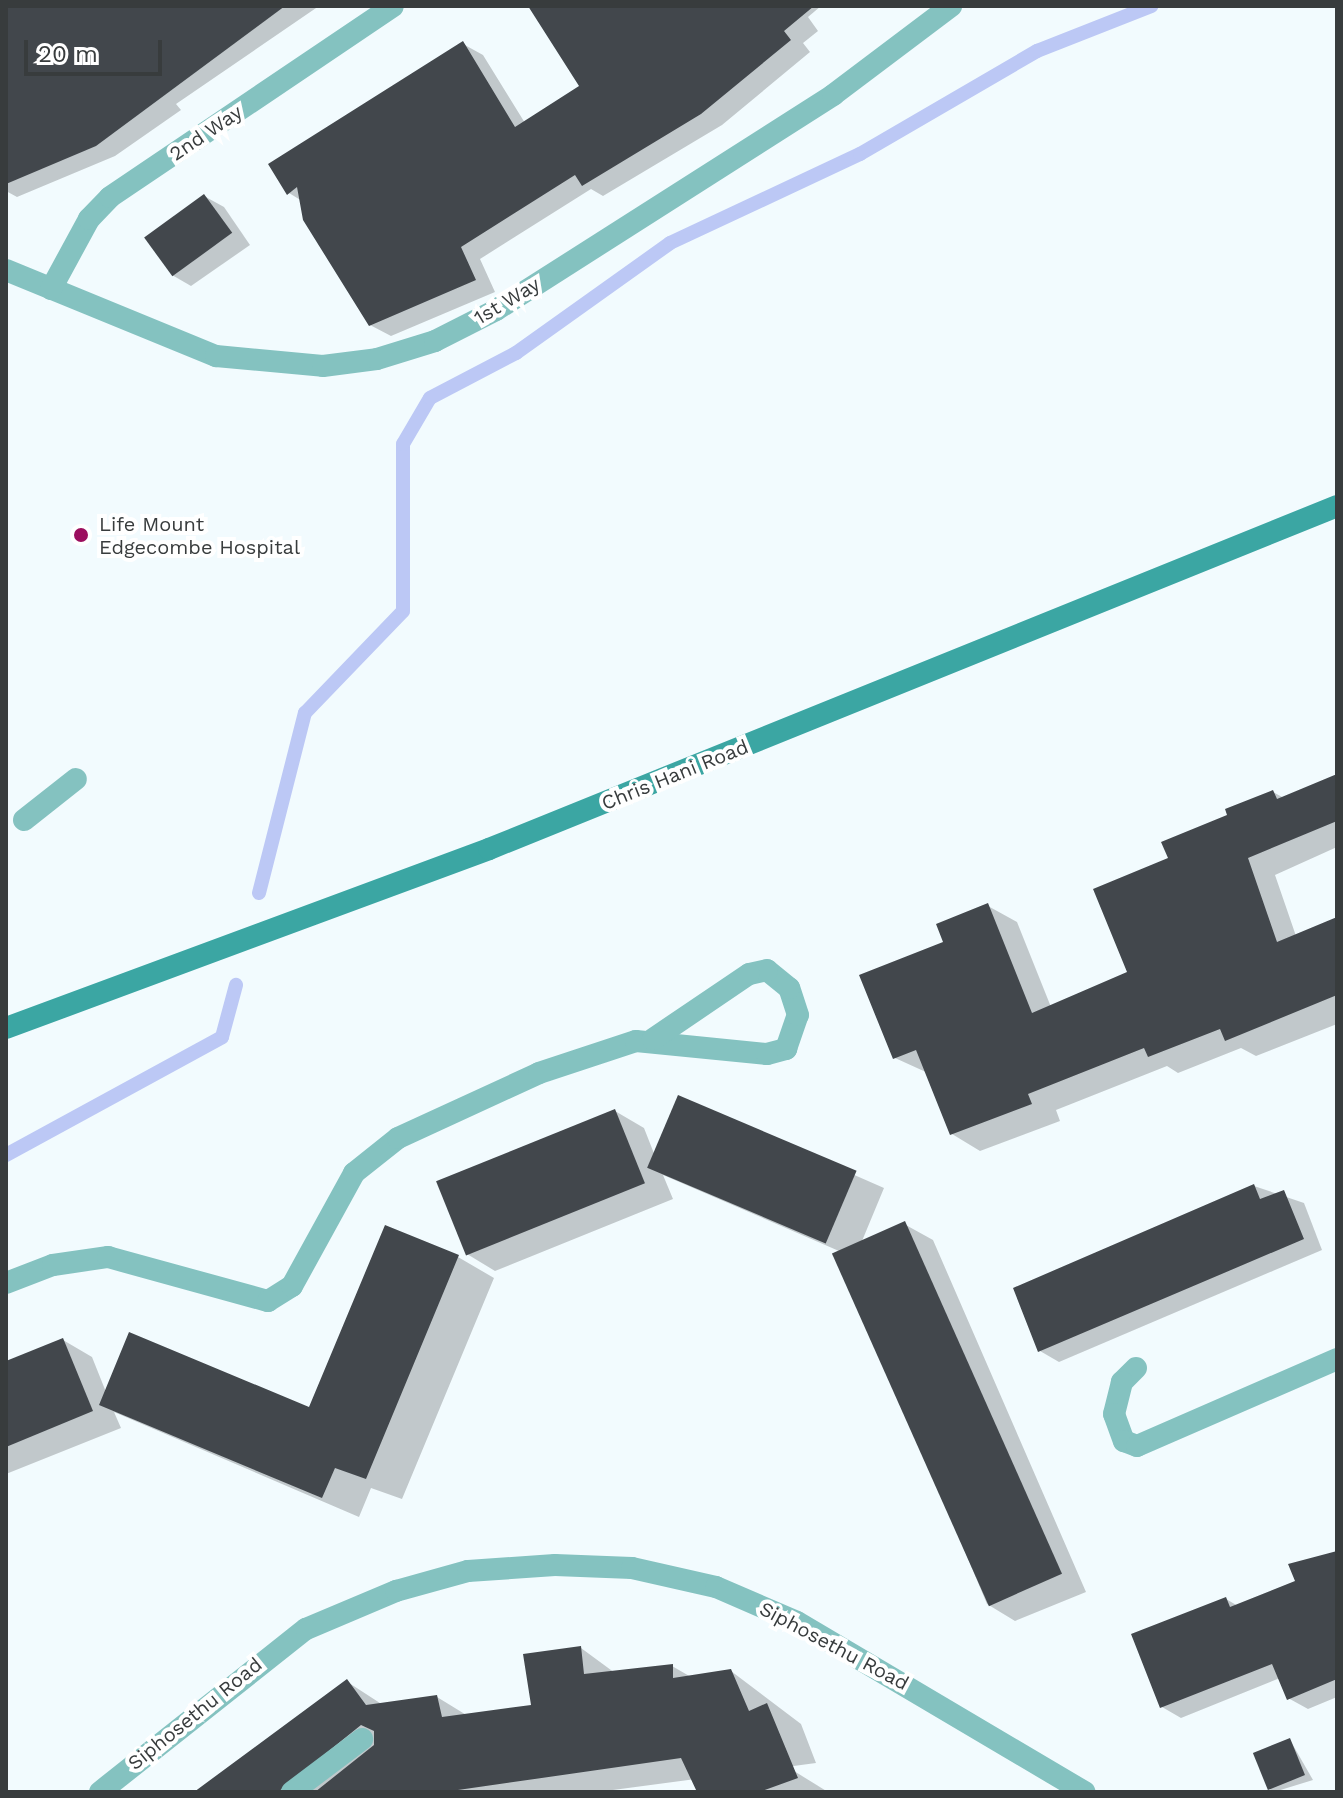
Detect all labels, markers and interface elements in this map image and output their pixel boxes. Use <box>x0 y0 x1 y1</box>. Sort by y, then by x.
scale bar <box>28 24 166 74</box>
text: 20 m <box>38 40 98 68</box>
street label: 2nd Way <box>165 100 247 166</box>
street label: 1st Way <box>470 272 544 330</box>
place label: Life Mount Edgecombe Hospital <box>99 512 300 559</box>
marker: Life Mount Edgecombe Hospital <box>70 524 92 546</box>
street label: Chris Hani Road <box>598 735 752 815</box>
street label: Siphosethu Road <box>755 1597 913 1695</box>
street label: Siphosethu Road <box>123 1653 267 1775</box>

